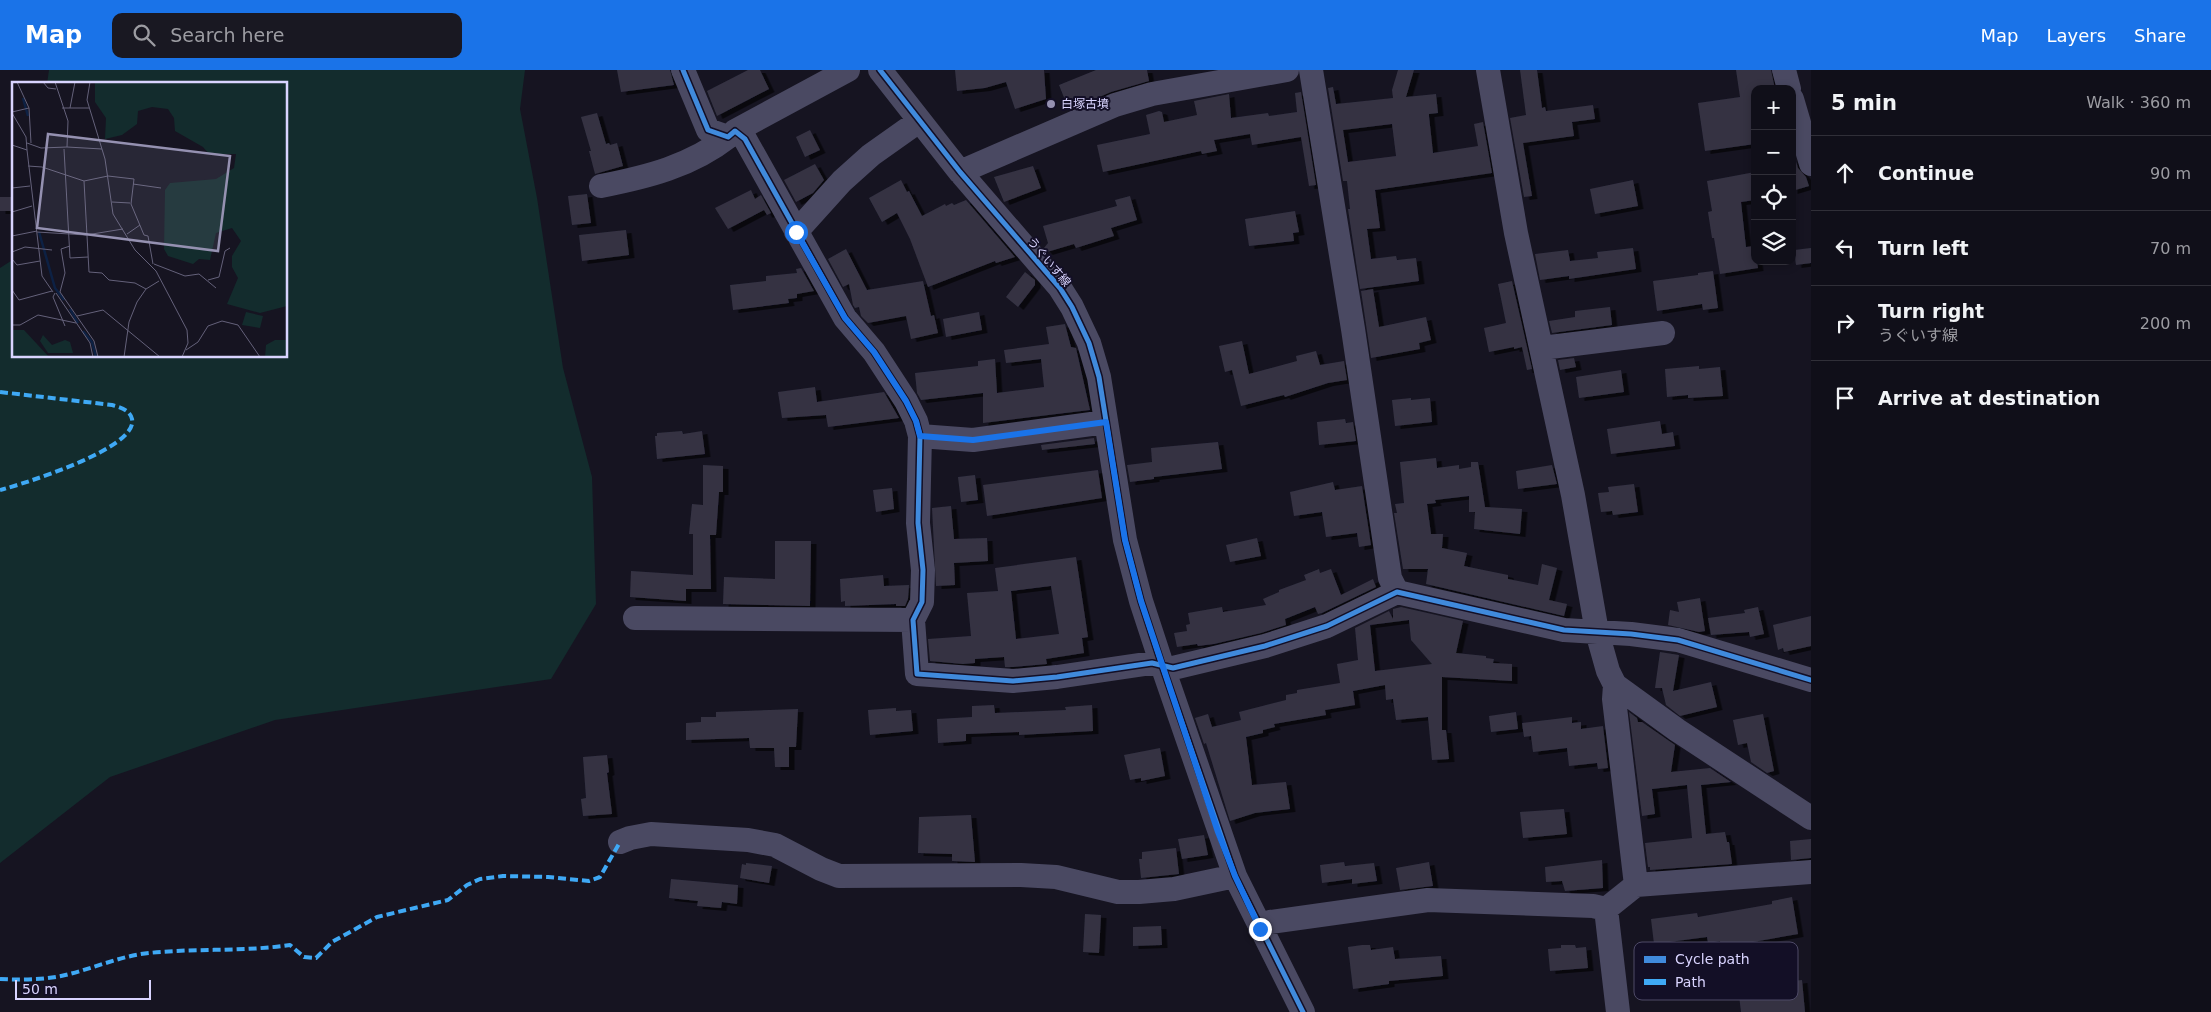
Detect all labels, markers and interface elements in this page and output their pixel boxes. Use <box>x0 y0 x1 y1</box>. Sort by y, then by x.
search box <box>112 13 462 58</box>
text: Map <box>25 21 82 49</box>
icon: search <box>130 21 158 49</box>
text: Search here <box>170 24 284 46</box>
text: Map <box>1980 25 2018 46</box>
text: Layers <box>2046 25 2106 46</box>
text: Share <box>2134 25 2186 46</box>
inset map <box>12 82 288 358</box>
map controls <box>1751 85 1796 265</box>
button: + <box>1751 85 1796 130</box>
text: 5 min <box>1831 91 1897 115</box>
text: Walk · 360 m <box>2086 93 2191 112</box>
place label: 白塚古墳 <box>1061 97 1109 111</box>
marker: 白塚古墳 <box>1045 98 1057 110</box>
button: − <box>1751 130 1796 175</box>
icon: ahead <box>1831 159 1859 187</box>
text: Continue <box>1878 162 1974 184</box>
text: 90 m <box>2150 164 2191 183</box>
button: locate <box>1751 175 1796 220</box>
button: layers <box>1751 220 1796 265</box>
route start <box>785 221 808 244</box>
icon: left <box>1831 234 1859 262</box>
street label: うぐいす線 <box>1024 235 1074 289</box>
text: Turn left <box>1878 237 1969 259</box>
text: 70 m <box>2150 239 2191 258</box>
text: Turn right <box>1878 300 1984 322</box>
icon: right <box>1831 309 1859 337</box>
text: 200 m <box>2140 314 2191 333</box>
text: うぐいす線 <box>1878 326 1958 345</box>
icon: arrive <box>1831 384 1859 412</box>
text: Arrive at destination <box>1878 387 2100 409</box>
route end <box>1249 918 1272 941</box>
legend <box>1634 942 1798 1000</box>
text: Cycle path <box>1675 951 1750 967</box>
text: Path <box>1675 974 1706 990</box>
scale bar <box>15 977 151 1000</box>
text: 50 m <box>22 981 58 997</box>

